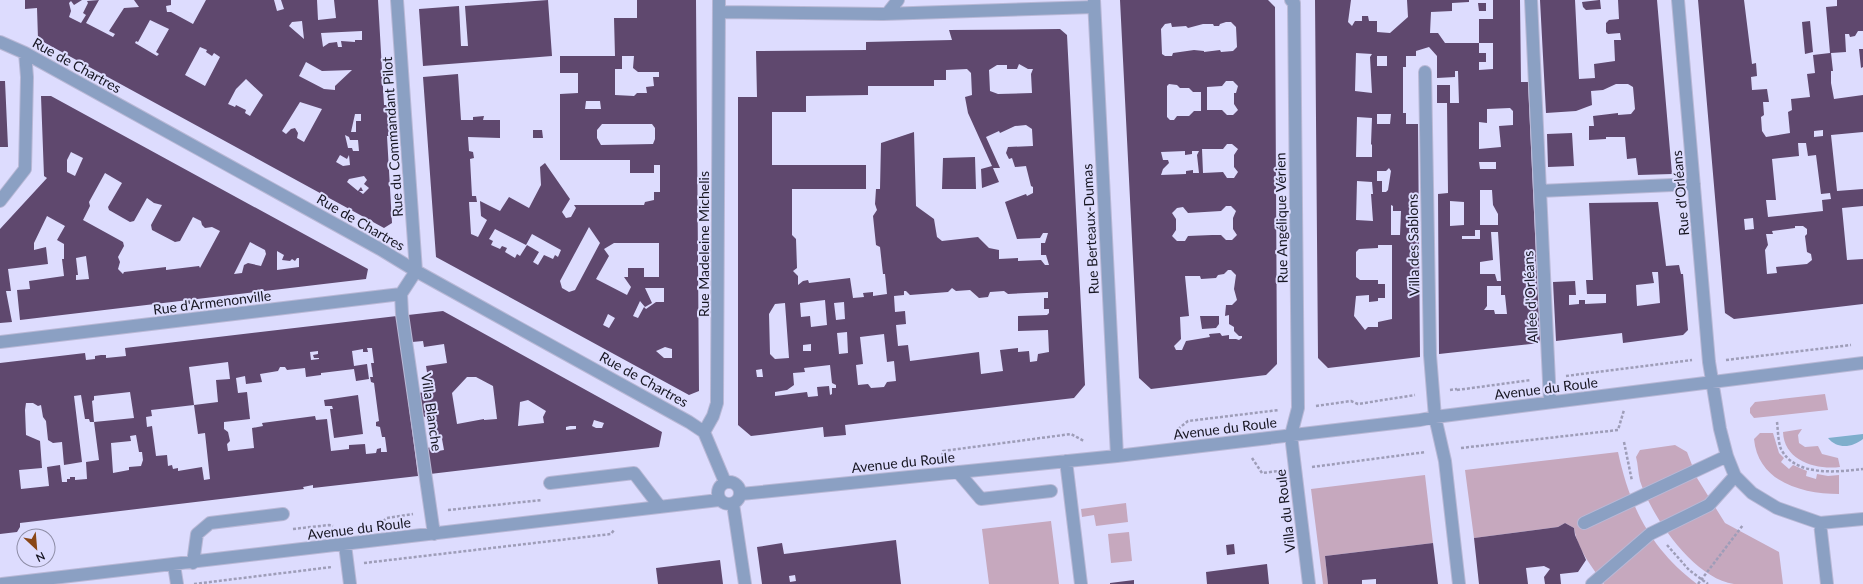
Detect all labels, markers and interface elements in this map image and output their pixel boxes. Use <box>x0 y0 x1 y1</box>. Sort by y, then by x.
street label: Rue de Chartres <box>30 34 124 96</box>
street label: Rue du Commandant Pilot <box>378 56 406 218</box>
street label: Rue d'Orléans <box>1668 150 1692 236</box>
street label: Rue Angélique Vérien <box>1271 152 1291 284</box>
street label: Rue Berteaux-Dumas <box>1078 163 1102 295</box>
street label: Rue Madeleine Michelis <box>695 171 712 317</box>
street label: Rue de Chartres <box>314 190 408 254</box>
street label: Villa des Sablons <box>1404 194 1422 296</box>
street label: Allée d'Orléans <box>1519 250 1541 344</box>
street label: Rue d'Armenonville <box>152 286 272 318</box>
street label: Rue de Chartres <box>597 348 691 410</box>
street label: Villa Blanche <box>418 372 446 452</box>
street label: Avenue du Roule <box>1493 373 1599 403</box>
street label: Avenue du Roule <box>1172 413 1278 443</box>
street label: Avenue du Roule <box>850 448 956 476</box>
street label: Villa du Roule <box>1271 468 1299 554</box>
street label: Avenue du Roule <box>306 513 412 543</box>
north arrow <box>16 528 56 568</box>
text: N <box>34 550 47 565</box>

